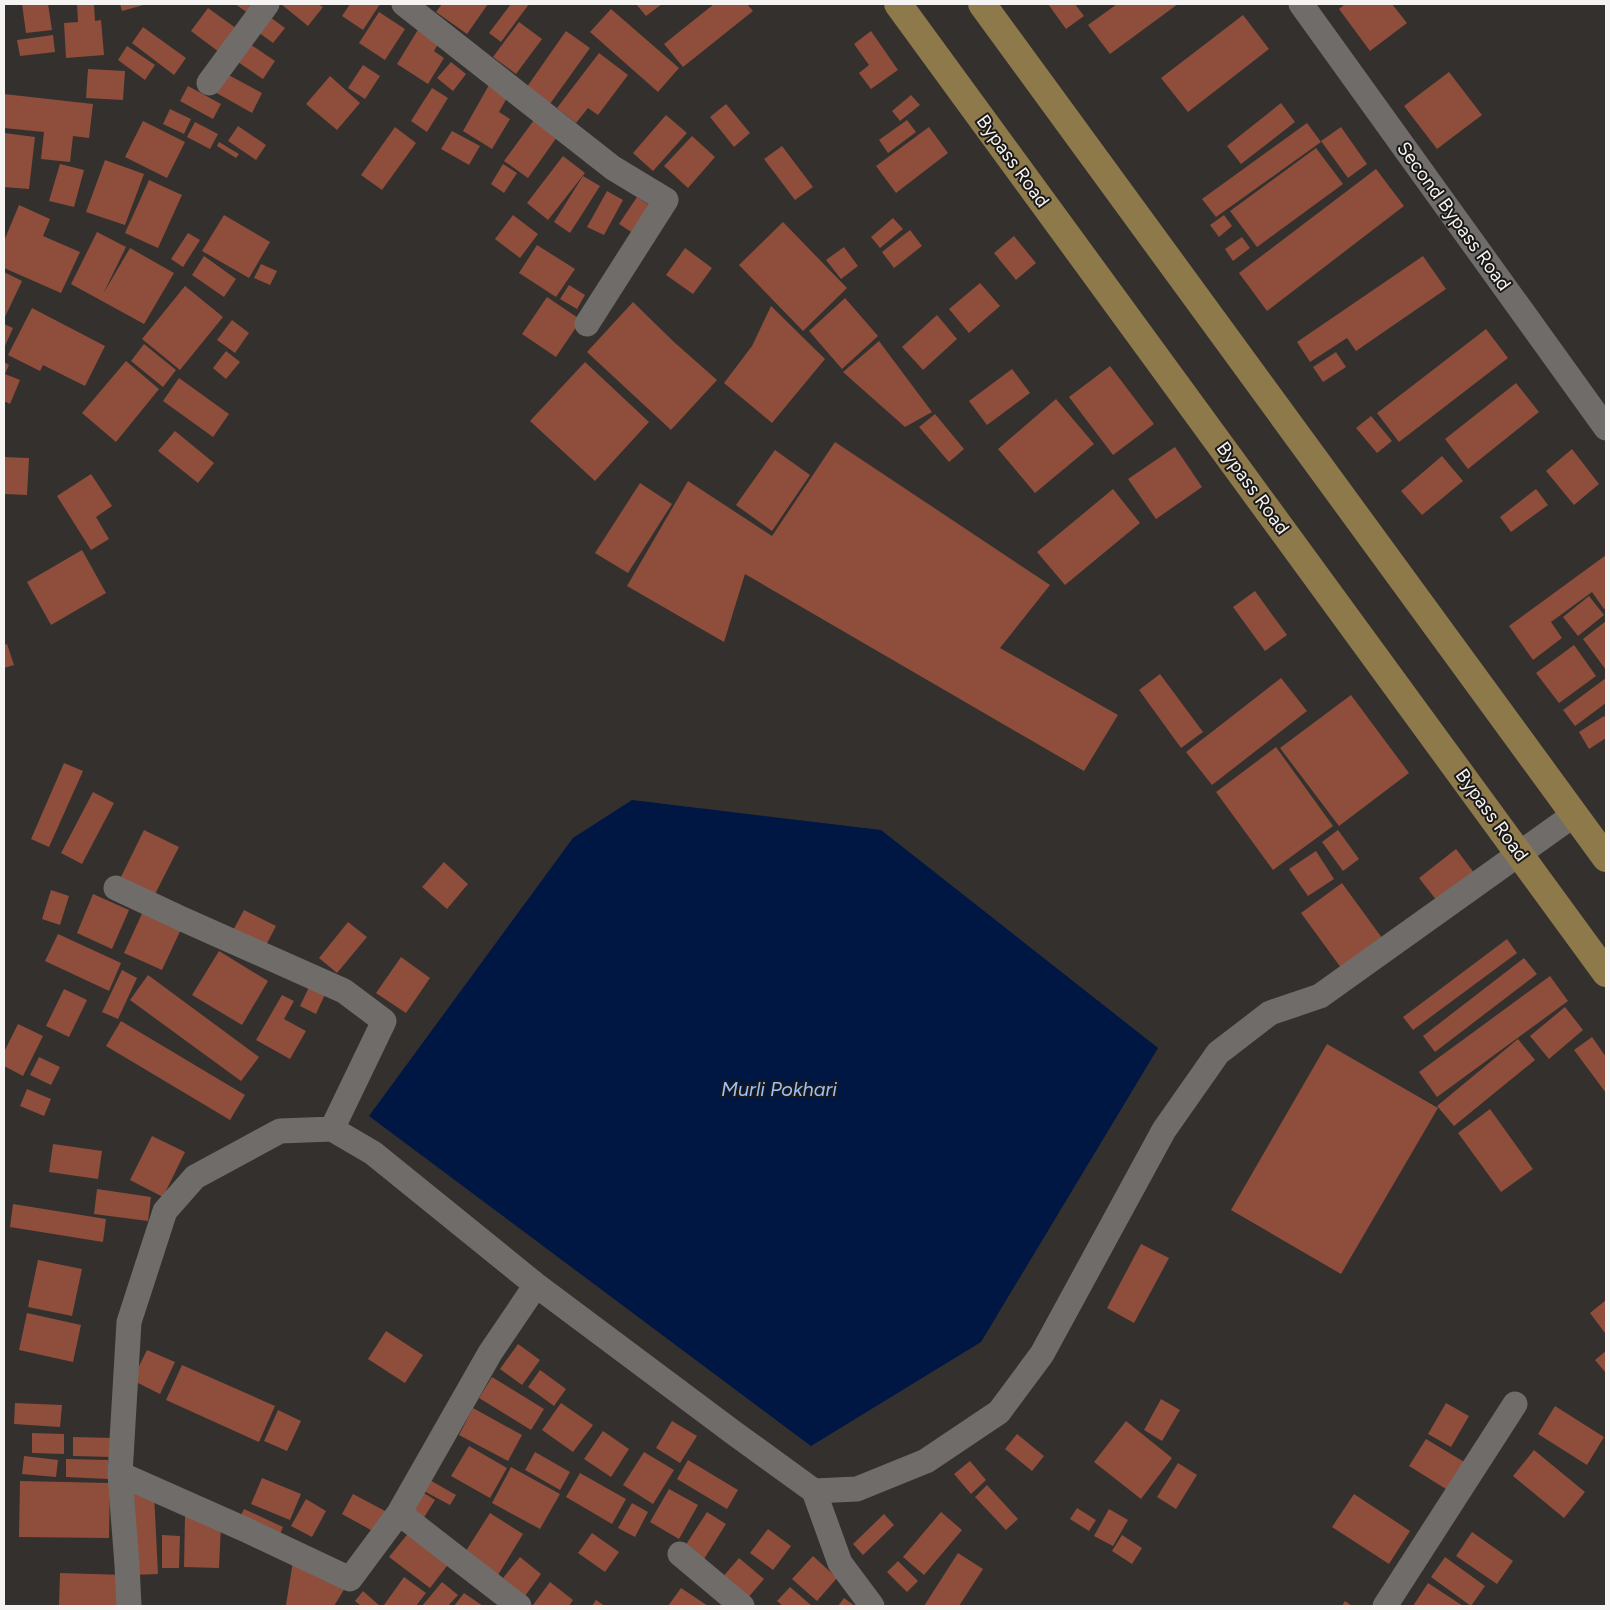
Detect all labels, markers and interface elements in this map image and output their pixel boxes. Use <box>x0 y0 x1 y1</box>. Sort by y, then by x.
street label: Bypass Road <box>972 110 1054 212</box>
street label: Second Bypass Road <box>1392 137 1516 295</box>
street label: Bypass Road <box>1212 437 1294 539</box>
street label: Bypass Road <box>1451 764 1533 866</box>
water label: Murli Pokhari <box>721 1077 837 1101</box>

